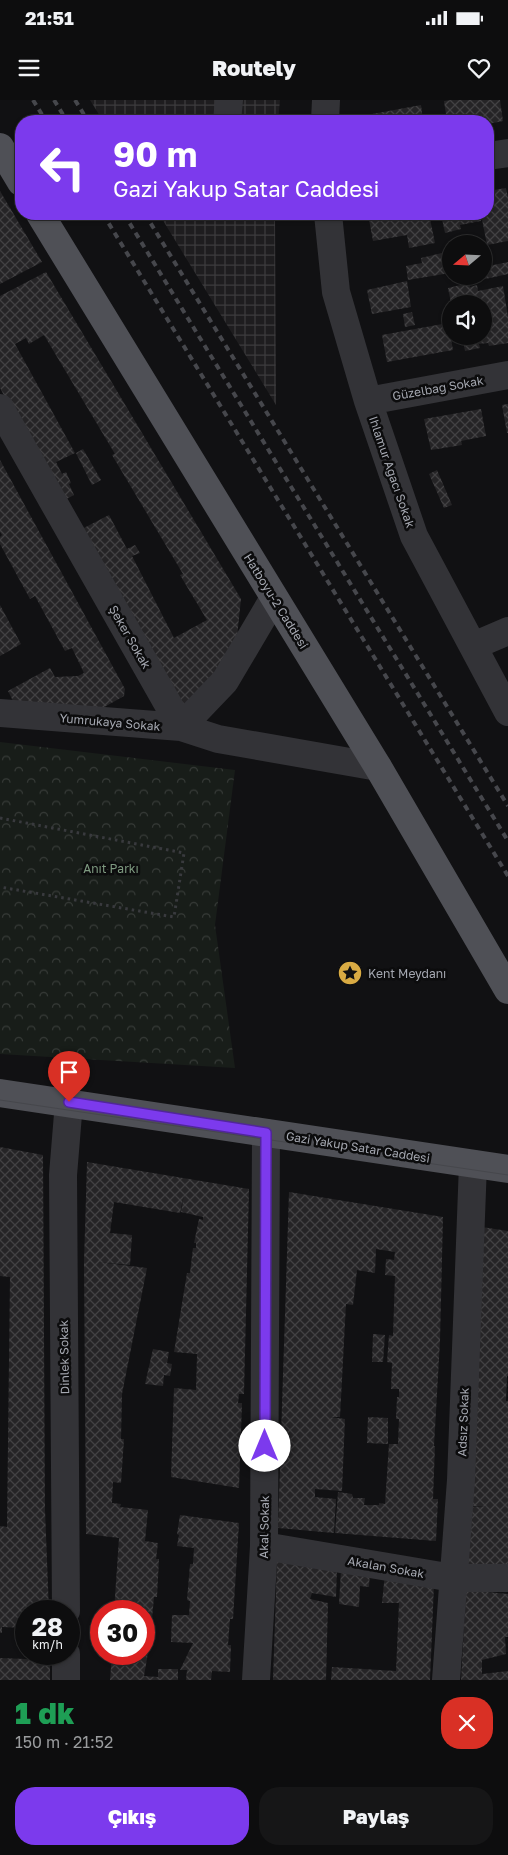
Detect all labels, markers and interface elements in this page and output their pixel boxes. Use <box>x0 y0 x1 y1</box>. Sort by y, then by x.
text: 21:51 <box>25 6 74 29</box>
icon: menu <box>15 54 43 82</box>
text: Routely <box>212 54 296 81</box>
icon: heart <box>465 54 493 82</box>
text: 90 m <box>113 133 197 175</box>
icon: left <box>30 135 95 200</box>
text: Gazi Yakup Satar Caddesi <box>113 175 379 202</box>
north arrow <box>442 235 492 285</box>
map controls <box>442 235 492 345</box>
button: sound <box>442 295 492 345</box>
street label: Güzelbağ Sokak <box>391 373 485 403</box>
street label: Ihlamur Ağacı Sokak <box>366 414 418 530</box>
street label: Hatboyu-2 Caddesi <box>241 551 311 651</box>
street label: Şeker Sokak <box>106 603 154 672</box>
street label: Yumrukaya Sokak <box>59 710 161 734</box>
park label: Anıt Parkı <box>83 861 139 876</box>
place icon: Kent Meydanı <box>337 960 363 986</box>
place label: Kent Meydanı <box>368 966 446 981</box>
pin <box>48 1051 90 1102</box>
icon: arrive <box>55 1058 83 1086</box>
street label: Gazi Yakup Satar Caddesi <box>285 1128 431 1166</box>
street label: Dinlek Sokak <box>56 1319 72 1394</box>
street label: Adsız Sokak <box>454 1387 472 1457</box>
position arrow <box>238 1419 290 1471</box>
street label: Akal Sokak <box>256 1495 272 1559</box>
street label: Akalan Sokak <box>346 1553 426 1581</box>
speed limit sign: 30 <box>90 1600 155 1665</box>
text: 28 <box>32 1611 63 1642</box>
text: km/h <box>32 1637 63 1652</box>
text: 1 dk <box>15 1695 74 1731</box>
button: close <box>441 1697 493 1749</box>
text: 150 m · 21:52 <box>15 1732 113 1752</box>
button: Çıkış <box>15 1787 249 1845</box>
button: Paylaş <box>259 1787 493 1845</box>

